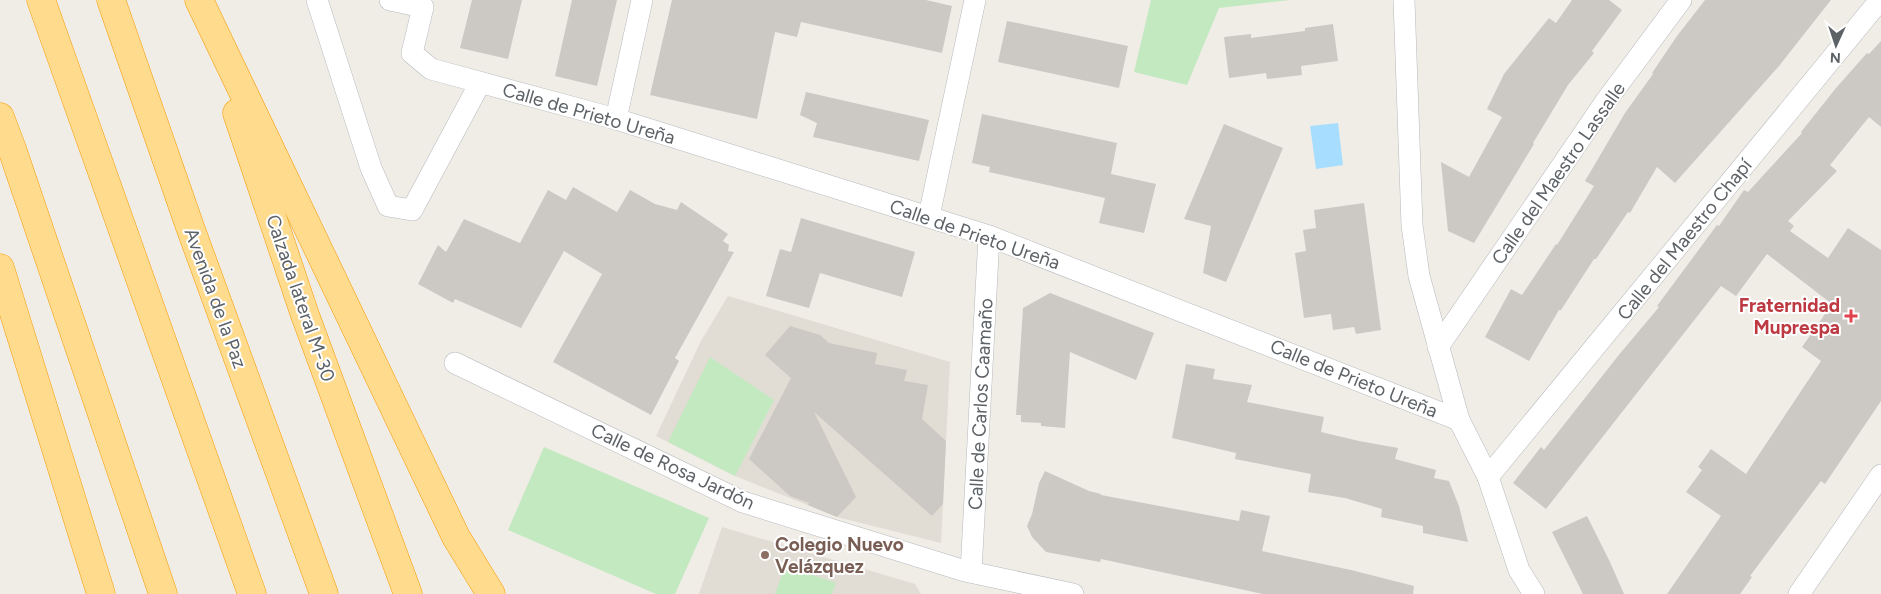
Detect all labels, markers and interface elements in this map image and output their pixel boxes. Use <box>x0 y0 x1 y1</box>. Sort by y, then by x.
north arrow <box>1811 20 1861 70</box>
text: N <box>1829 49 1841 66</box>
street label: Calle de Prieto Ureña <box>500 78 678 149</box>
street label: Calle del Maestro Lassalle <box>1487 78 1630 269</box>
street label: Calle del Maestro Chapí <box>1612 153 1758 325</box>
street label: Calle de Prieto Ureña <box>887 195 1063 274</box>
street label: Calzada lateral M-30 <box>261 212 340 385</box>
street label: Avenida de la Paz <box>179 225 252 372</box>
place label: Fraternidad Muprespa <box>1739 294 1840 339</box>
street label: Calle de Carlos Caamaño <box>963 297 998 511</box>
marker: Fraternidad Muprespa <box>1844 309 1858 323</box>
street label: Calle de Prieto Ureña <box>1267 334 1441 423</box>
street label: Calle de Rosa Jardón <box>587 418 758 514</box>
place label: Colegio Nuevo Velázquez <box>775 533 904 578</box>
marker: Colegio Nuevo Velázquez <box>759 549 771 561</box>

